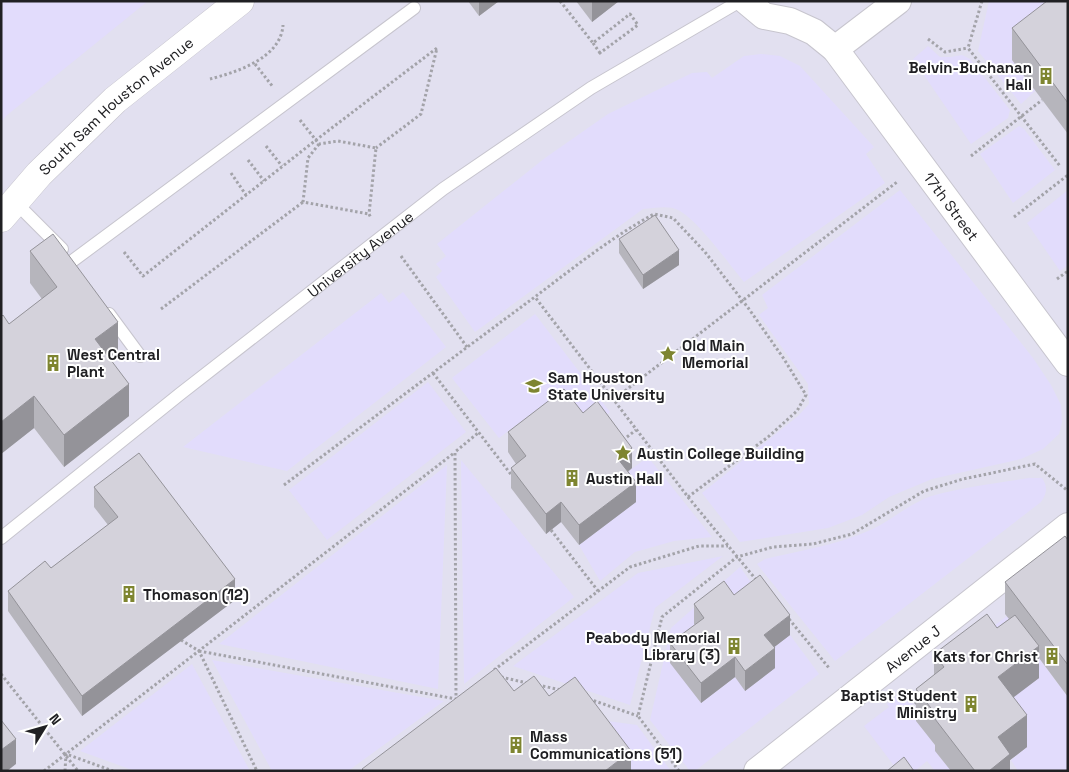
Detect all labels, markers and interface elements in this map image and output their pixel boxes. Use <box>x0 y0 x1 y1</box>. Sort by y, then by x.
street label: South Sam Houston Avenue <box>34 32 197 179</box>
place label: Belvin-Buchanan Hall <box>908 58 1032 94</box>
building icon: Belvin-Buchanan Hall <box>1036 66 1056 86</box>
street label: 17th Street <box>920 168 983 244</box>
street label: University Avenue <box>303 206 417 301</box>
place label: Old Main Memorial <box>682 336 748 372</box>
place icon: Old Main Memorial <box>658 344 678 364</box>
place label: West Central Plant <box>67 345 160 381</box>
building icon: West Central Plant <box>43 353 63 373</box>
place label: Sam Houston State University <box>548 368 665 404</box>
school or university icon: Sam Houston State University <box>524 376 544 396</box>
place icon: Austin College Building <box>613 443 633 463</box>
place label: Austin College Building <box>637 444 804 463</box>
building icon: Austin Hall <box>562 468 582 488</box>
place label: Austin Hall <box>586 469 663 488</box>
building icon: Thomason (12) <box>119 584 139 604</box>
place label: Thomason (12) <box>143 585 249 604</box>
street label: Avenue J <box>881 621 944 676</box>
place label: Peabody Memorial Library (3) <box>586 628 720 664</box>
building icon: Peabody Memorial Library (3) <box>724 636 744 656</box>
building icon: Kats for Christ <box>1042 646 1062 666</box>
place label: Kats for Christ <box>933 647 1038 666</box>
place label: Baptist Student Ministry <box>841 686 957 722</box>
building icon: Baptist Student Ministry <box>961 694 981 714</box>
north arrow <box>20 702 70 752</box>
text: N <box>45 710 65 728</box>
place label: Mass Communications (51) <box>530 727 682 763</box>
building icon: Mass Communications (51) <box>506 735 526 755</box>

